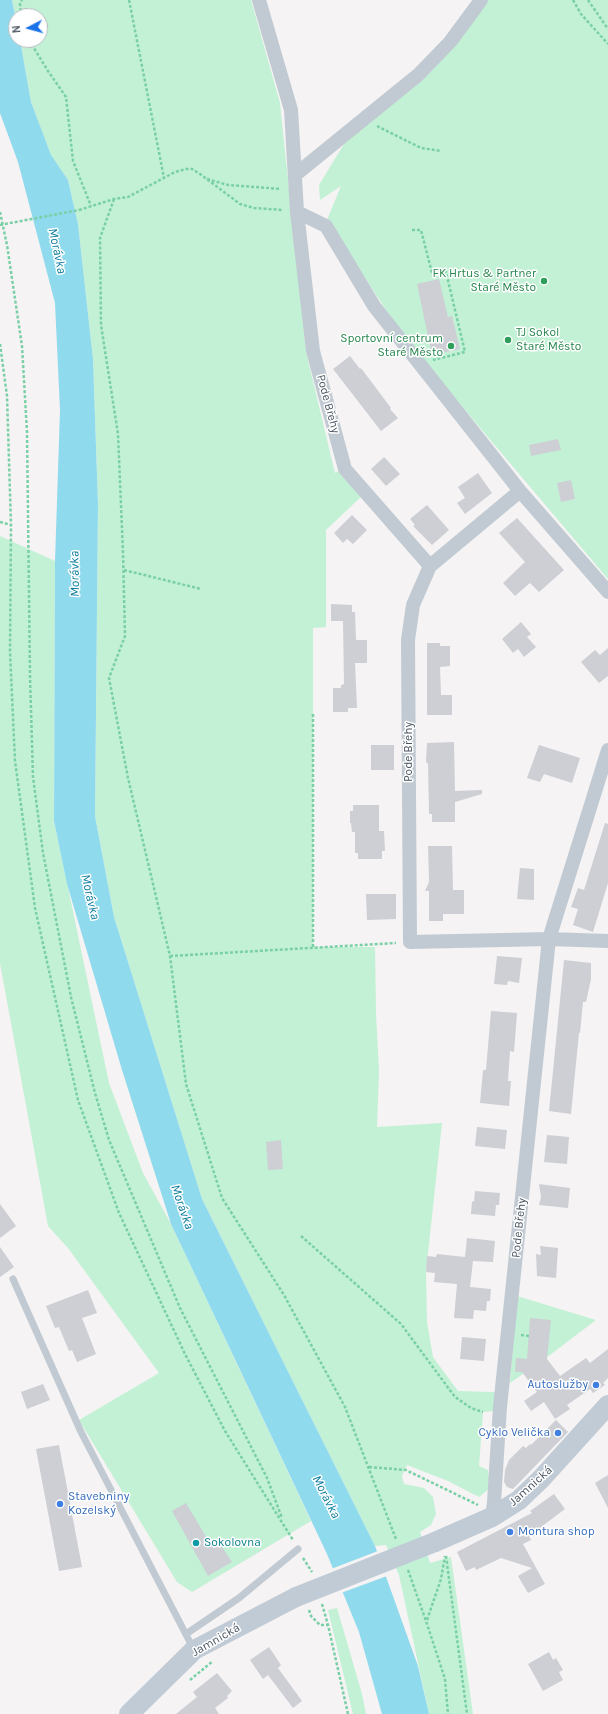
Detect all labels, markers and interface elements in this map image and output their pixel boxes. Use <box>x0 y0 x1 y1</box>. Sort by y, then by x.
north arrow <box>8 8 48 48</box>
text: N <box>10 25 23 34</box>
water label: Morávka <box>45 227 69 275</box>
place label: FK Hrtus & Partner Staré Město <box>433 267 536 295</box>
marker: FK Hrtus & Partner Staré Město <box>539 276 549 286</box>
place label: TJ Sokol Staré Město <box>516 326 581 354</box>
place label: Sportovní centrum Staré Město <box>340 332 443 360</box>
marker: TJ Sokol Staré Město <box>503 335 513 345</box>
marker: Sportovní centrum Staré Město <box>446 341 456 351</box>
street label: Pode Břehy <box>313 373 343 435</box>
water label: Morávka <box>67 551 83 597</box>
street label: Pode Břehy <box>402 722 416 782</box>
water label: Morávka <box>77 873 103 921</box>
water label: Morávka <box>167 1183 197 1231</box>
street label: Pode Břehy <box>509 1197 529 1259</box>
place label: Autoslužby <box>527 1378 588 1392</box>
marker: Autoslužby <box>591 1380 601 1390</box>
place label: Cyklo Velička <box>479 1426 550 1440</box>
marker: Cyklo Velička <box>553 1428 563 1438</box>
street label: Jamnická <box>506 1463 556 1509</box>
water label: Morávka <box>309 1473 343 1521</box>
place label: Stavebniny Kozelský <box>68 1490 129 1518</box>
marker: Stavebniny Kozelský <box>55 1499 65 1509</box>
place label: Montura shop <box>518 1525 595 1539</box>
marker: Montura shop <box>505 1527 515 1537</box>
place label: Sokolovna <box>204 1536 261 1550</box>
marker: Sokolovna <box>191 1538 201 1548</box>
street label: Jamnická <box>189 1621 243 1659</box>

